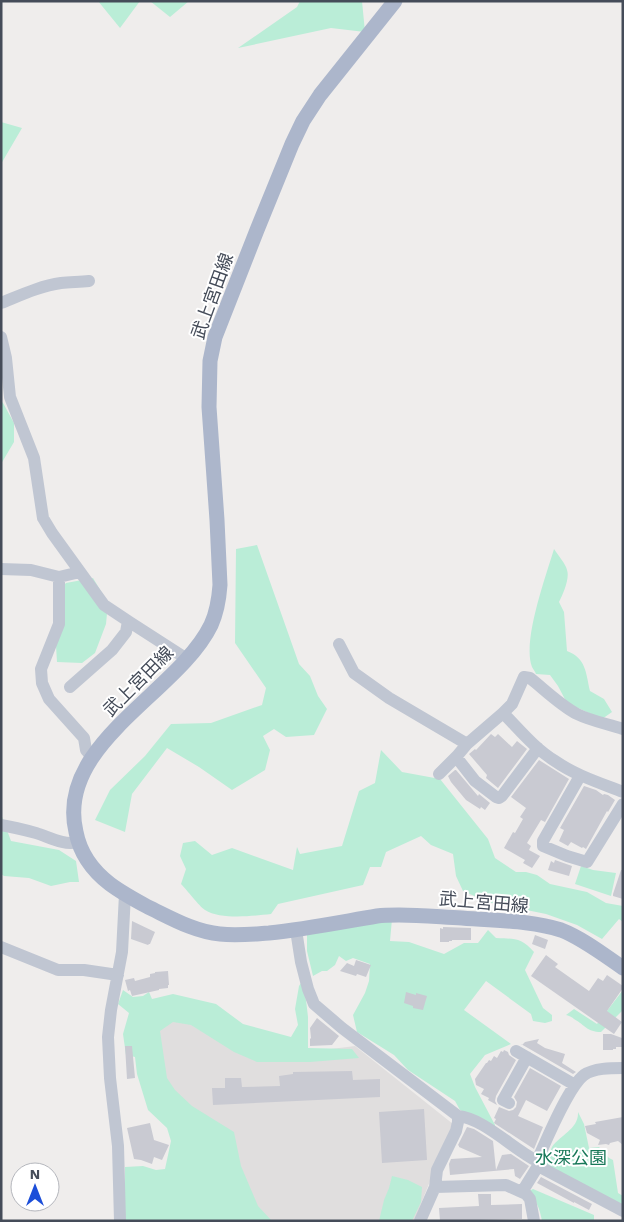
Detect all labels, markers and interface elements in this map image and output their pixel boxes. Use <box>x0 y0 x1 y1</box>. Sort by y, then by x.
street label: 武上宮田線 <box>187 250 237 342</box>
street label: 武上宮田線 <box>99 642 177 720</box>
street label: 武上宮田線 <box>438 888 530 916</box>
park label: 水深公園 <box>535 1147 607 1168</box>
north arrow <box>10 1162 60 1212</box>
text: N <box>30 1166 40 1182</box>

